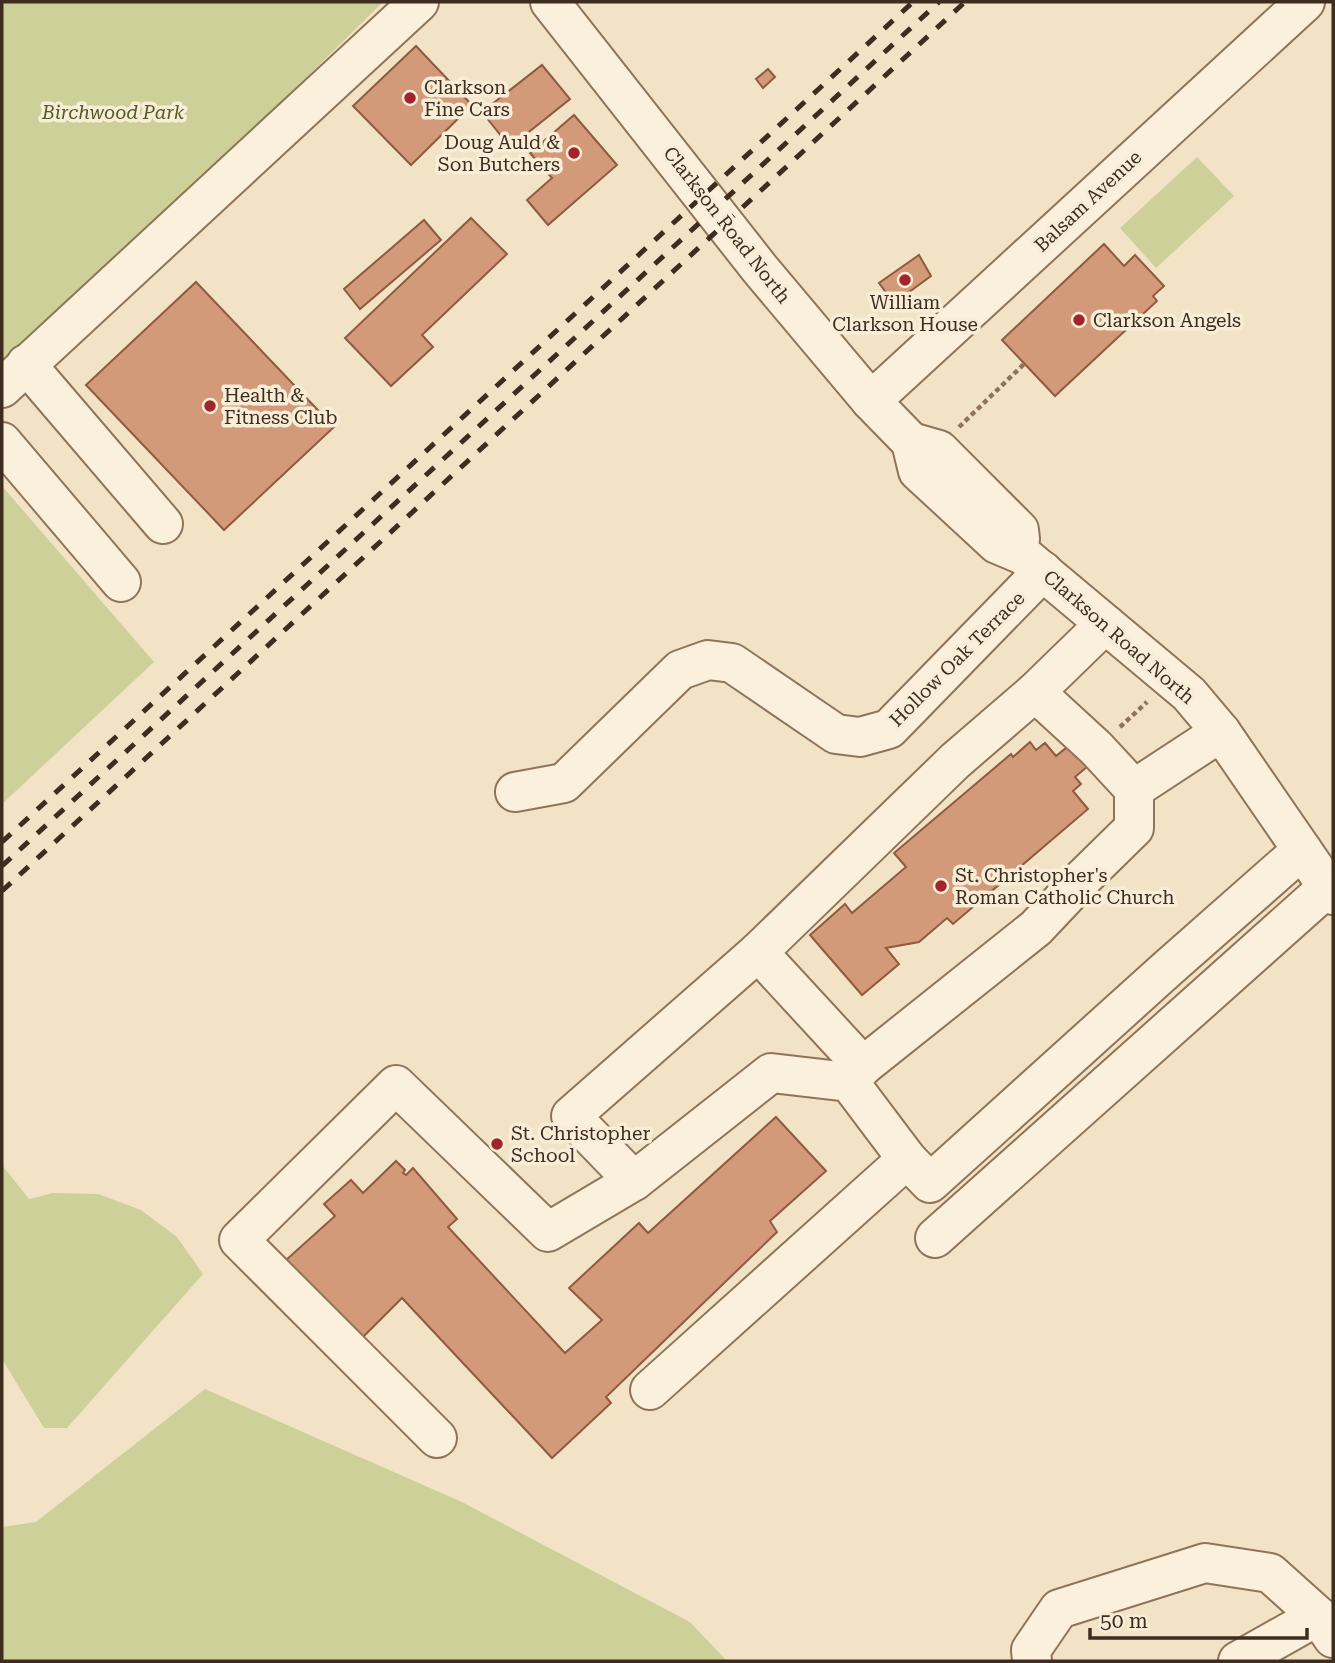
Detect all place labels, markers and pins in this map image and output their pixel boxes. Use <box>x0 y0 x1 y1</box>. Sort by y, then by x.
place label: Clarkson Fine Cars <box>424 76 510 121</box>
marker: Clarkson Fine Cars <box>402 90 418 106</box>
place label: Doug Auld & Son Butchers <box>438 131 560 176</box>
marker: Doug Auld & Son Butchers <box>566 145 582 161</box>
marker: William Clarkson House <box>897 272 913 288</box>
place label: William Clarkson House <box>832 291 978 336</box>
place label: Clarkson Angels <box>1093 309 1241 332</box>
marker: Clarkson Angels <box>1071 312 1087 328</box>
place label: Health & Fitness Club <box>224 384 338 429</box>
marker: Health & Fitness Club <box>202 398 218 414</box>
place label: St. Christopher's Roman Catholic Church <box>955 864 1174 909</box>
marker: St. Christopher's Roman Catholic Church <box>933 878 949 894</box>
place label: St. Christopher School <box>511 1122 650 1167</box>
marker: St. Christopher School <box>489 1136 505 1152</box>

